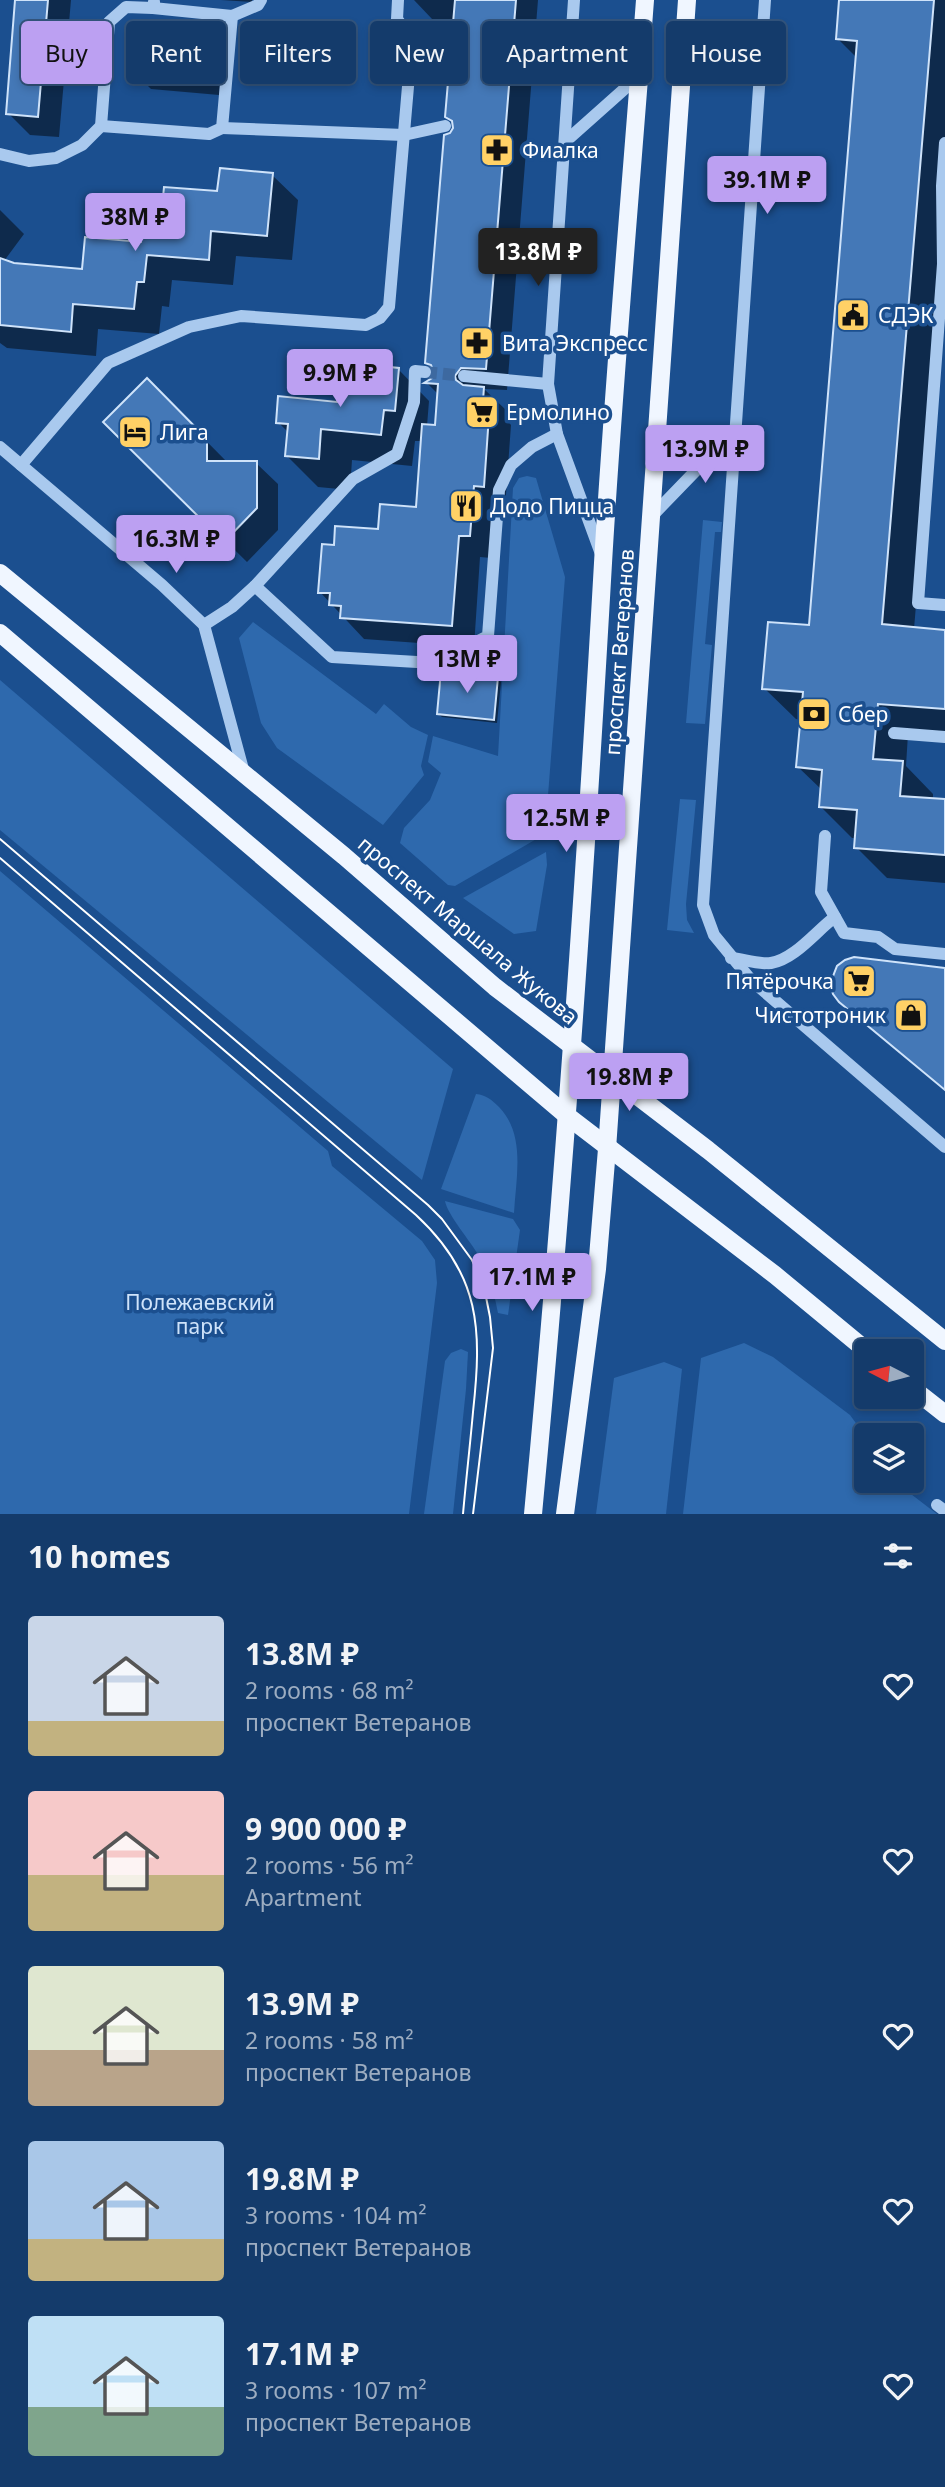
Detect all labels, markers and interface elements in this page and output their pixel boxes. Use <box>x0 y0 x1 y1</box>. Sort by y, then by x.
chip: Buy <box>21 21 112 84</box>
chip: Rent <box>126 21 226 84</box>
chip: Filters <box>240 21 356 84</box>
chip: New <box>370 21 468 84</box>
chip: Apartment <box>482 21 652 84</box>
chip: House <box>666 21 786 84</box>
pharmacy icon: Фиалка <box>478 131 516 169</box>
place label: Фиалка <box>522 136 599 164</box>
pin: 39.1M ₽ <box>702 156 832 216</box>
text: 39.1M ₽ <box>723 163 811 195</box>
pin: 38M ₽ <box>86 194 184 253</box>
text: 38M ₽ <box>101 200 169 232</box>
pin: 13.8M ₽ <box>473 229 603 288</box>
text: 13.8M ₽ <box>494 235 582 267</box>
public building icon: СДЭК <box>834 296 872 334</box>
place label: СДЭК <box>878 301 933 329</box>
pharmacy icon: Вита Экспресс <box>458 324 496 362</box>
place label: Вита Экспресс <box>502 329 648 357</box>
pin: 9.9M ₽ <box>283 350 397 409</box>
text: 9.9M ₽ <box>303 356 377 388</box>
supermarket icon: Ермолино <box>463 393 501 431</box>
place label: Ермолино <box>506 398 610 426</box>
hotel icon: Лига <box>116 413 154 451</box>
place label: Лига <box>160 418 209 446</box>
pin: 13.9M ₽ <box>640 426 770 485</box>
text: 13.9M ₽ <box>661 432 749 464</box>
restaurant icon: Додо Пицца <box>447 487 485 525</box>
place label: Додо Пицца <box>490 492 614 520</box>
pin: 16.3M ₽ <box>111 516 241 575</box>
text: 16.3M ₽ <box>132 522 220 554</box>
street label: проспект Ветеранов <box>598 548 640 756</box>
pin: 13M ₽ <box>418 636 516 695</box>
text: 13M ₽ <box>433 642 501 674</box>
bank icon: Сбер <box>795 695 833 733</box>
place label: Сбер <box>838 700 888 728</box>
pin: 12.5M ₽ <box>501 794 631 854</box>
text: 12.5M ₽ <box>522 801 610 833</box>
street label: проспект Маршала Жукова <box>352 830 584 1030</box>
supermarket icon: Пятёрочка <box>840 962 878 1000</box>
place label: Пятёрочка <box>726 967 834 995</box>
shop icon: Чистотроник <box>892 996 930 1034</box>
place label: Чистотроник <box>755 1001 886 1029</box>
pin: 19.8M ₽ <box>564 1054 694 1113</box>
text: 19.8M ₽ <box>585 1060 673 1092</box>
pin: 17.1M ₽ <box>467 1254 597 1313</box>
text: 17.1M ₽ <box>488 1260 576 1292</box>
park label: Полежаевский парк <box>125 1288 275 1340</box>
north arrow <box>854 1339 924 1409</box>
map controls <box>854 1339 924 1493</box>
button: layers <box>854 1423 924 1493</box>
text: 10 homes <box>28 1536 171 1577</box>
icon: filters <box>879 1537 917 1575</box>
text: 13.8M ₽ <box>245 1633 359 1674</box>
icon: home <box>84 1644 168 1728</box>
icon: heart <box>879 1667 917 1705</box>
text: 2 rooms · 68 m² <box>245 1674 414 1706</box>
text: проспект Ветеранов <box>245 1706 471 1738</box>
text: 9 900 000 ₽ <box>245 1808 407 1849</box>
icon: home <box>84 1819 168 1903</box>
icon: heart <box>879 1842 917 1880</box>
text: 2 rooms · 56 m² <box>245 1849 414 1881</box>
text: Apartment <box>245 1881 362 1913</box>
text: 13.9M ₽ <box>245 1983 359 2024</box>
icon: home <box>84 1994 168 2078</box>
icon: heart <box>879 2017 917 2055</box>
text: 2 rooms · 58 m² <box>245 2024 414 2056</box>
text: проспект Ветеранов <box>245 2056 471 2088</box>
text: 19.8M ₽ <box>245 2158 359 2199</box>
icon: home <box>84 2169 168 2253</box>
icon: heart <box>879 2192 917 2230</box>
text: 3 rooms · 104 m² <box>245 2199 427 2231</box>
text: проспект Ветеранов <box>245 2231 471 2263</box>
text: 17.1M ₽ <box>245 2333 359 2374</box>
icon: home <box>84 2344 168 2428</box>
icon: heart <box>879 2367 917 2405</box>
text: 3 rooms · 107 m² <box>245 2374 427 2406</box>
text: проспект Ветеранов <box>245 2406 471 2438</box>

